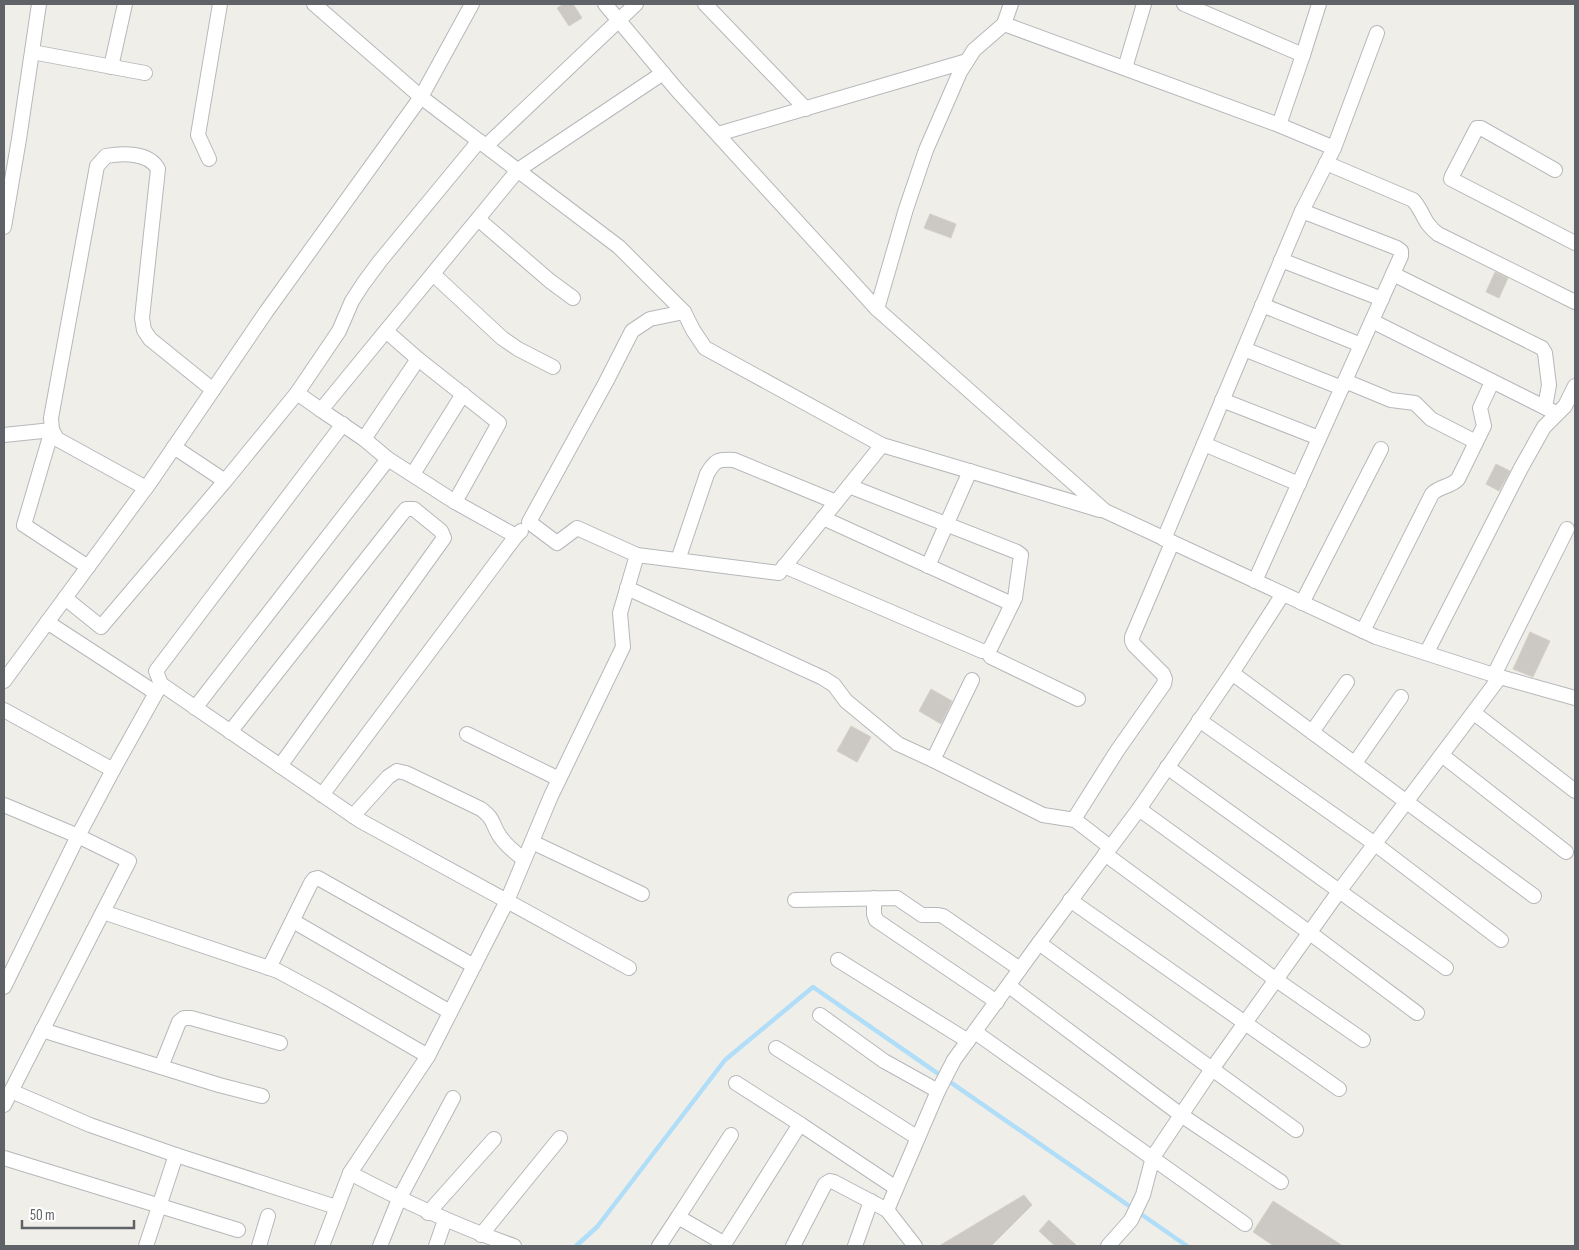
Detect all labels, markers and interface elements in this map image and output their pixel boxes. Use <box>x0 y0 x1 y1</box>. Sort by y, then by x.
scale bar <box>22 1198 135 1230</box>
text: 50 m <box>30 1206 55 1225</box>

